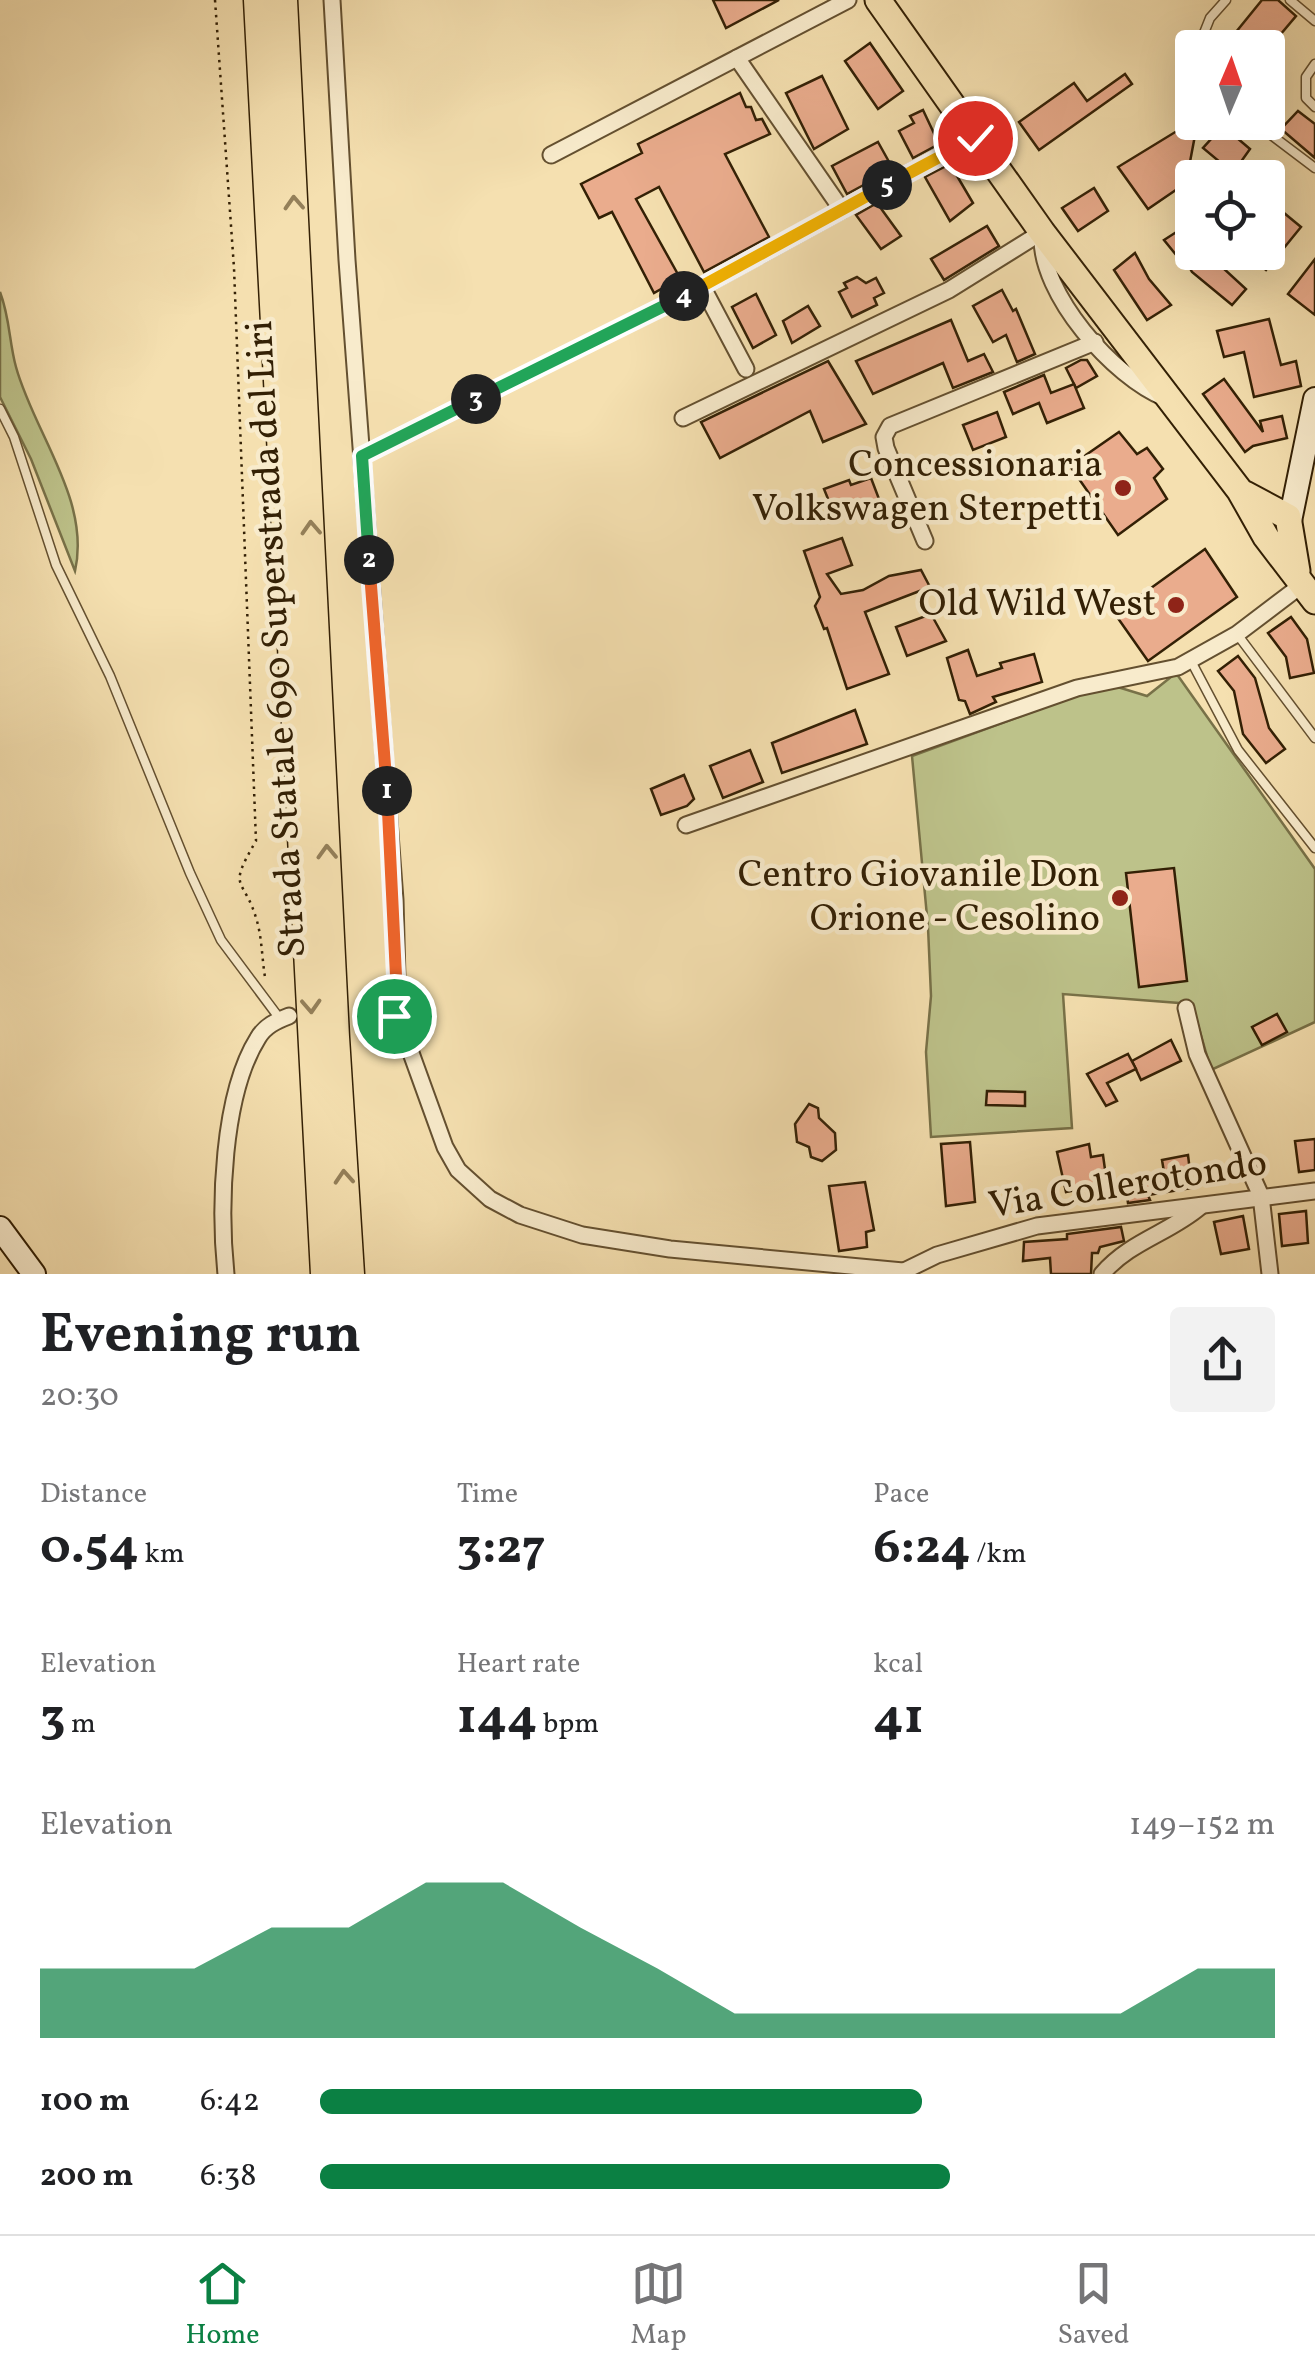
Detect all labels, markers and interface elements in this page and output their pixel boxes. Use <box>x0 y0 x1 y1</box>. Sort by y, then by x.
north arrow <box>1175 30 1285 140</box>
map controls <box>1175 30 1285 270</box>
pin <box>933 96 1018 181</box>
icon: check <box>948 111 1003 166</box>
pin: 5 <box>862 160 912 210</box>
button: locate <box>1175 160 1285 270</box>
text: 5 <box>880 165 894 204</box>
one-way arrow <box>284 195 305 211</box>
pin: 4 <box>659 271 709 321</box>
text: 4 <box>676 276 692 315</box>
street label: Strada Statale 690 Superstrada del Liri <box>235 319 321 959</box>
pin: 3 <box>451 374 501 424</box>
text: 3 <box>469 379 483 418</box>
place label: Concessionaria Volkswagen Sterpetti <box>752 440 1103 537</box>
marker: Concessionaria Volkswagen Sterpetti <box>1112 477 1134 499</box>
one-way arrow <box>301 519 322 535</box>
pin: 2 <box>344 535 394 585</box>
text: 2 <box>362 540 376 579</box>
place label: Old Wild West <box>919 579 1156 632</box>
marker: Old Wild West <box>1165 594 1187 616</box>
pin: 1 <box>362 766 412 816</box>
text: 1 <box>381 771 393 810</box>
one-way arrow <box>317 844 338 860</box>
place label: Centro Giovanile Don Orione - Cesolino <box>738 850 1100 947</box>
marker: Centro Giovanile Don Orione - Cesolino <box>1109 887 1131 909</box>
pin <box>352 974 437 1059</box>
icon: arrive <box>367 989 422 1044</box>
one-way arrow <box>300 999 321 1015</box>
street label: Via Collerotondo <box>985 1138 1271 1234</box>
one-way arrow <box>334 1168 355 1184</box>
text: Evening run <box>40 1299 361 1375</box>
button: share <box>1170 1307 1275 1412</box>
text: 20:30 <box>40 1375 119 1419</box>
text: Distance <box>40 1475 147 1514</box>
text: Time <box>457 1475 518 1514</box>
text: Pace <box>873 1475 929 1514</box>
text: 0.54 <box>40 1514 139 1584</box>
text: 3:27 <box>457 1514 546 1584</box>
text: 6:24 <box>873 1514 971 1584</box>
text: km <box>139 1535 185 1574</box>
text: /km <box>971 1535 1026 1574</box>
text: Elevation <box>40 1645 156 1684</box>
text: Heart rate <box>457 1645 580 1684</box>
text: kcal <box>873 1645 923 1684</box>
text: 3 <box>40 1684 66 1754</box>
text: 144 <box>457 1684 537 1754</box>
text: 41 <box>873 1684 924 1754</box>
text: m <box>66 1705 96 1744</box>
text: bpm <box>537 1705 599 1744</box>
text: Elevation <box>40 1804 173 1848</box>
text: 149–152 m <box>1129 1804 1275 1848</box>
text: 100 m <box>40 2080 130 2124</box>
text: 6:42 <box>200 2080 260 2124</box>
text: 200 m <box>40 2155 134 2199</box>
text: 6:38 <box>200 2155 256 2199</box>
tab: Home <box>185 2256 260 2355</box>
tab: Map <box>630 2256 686 2355</box>
tab: Saved <box>1057 2256 1130 2355</box>

